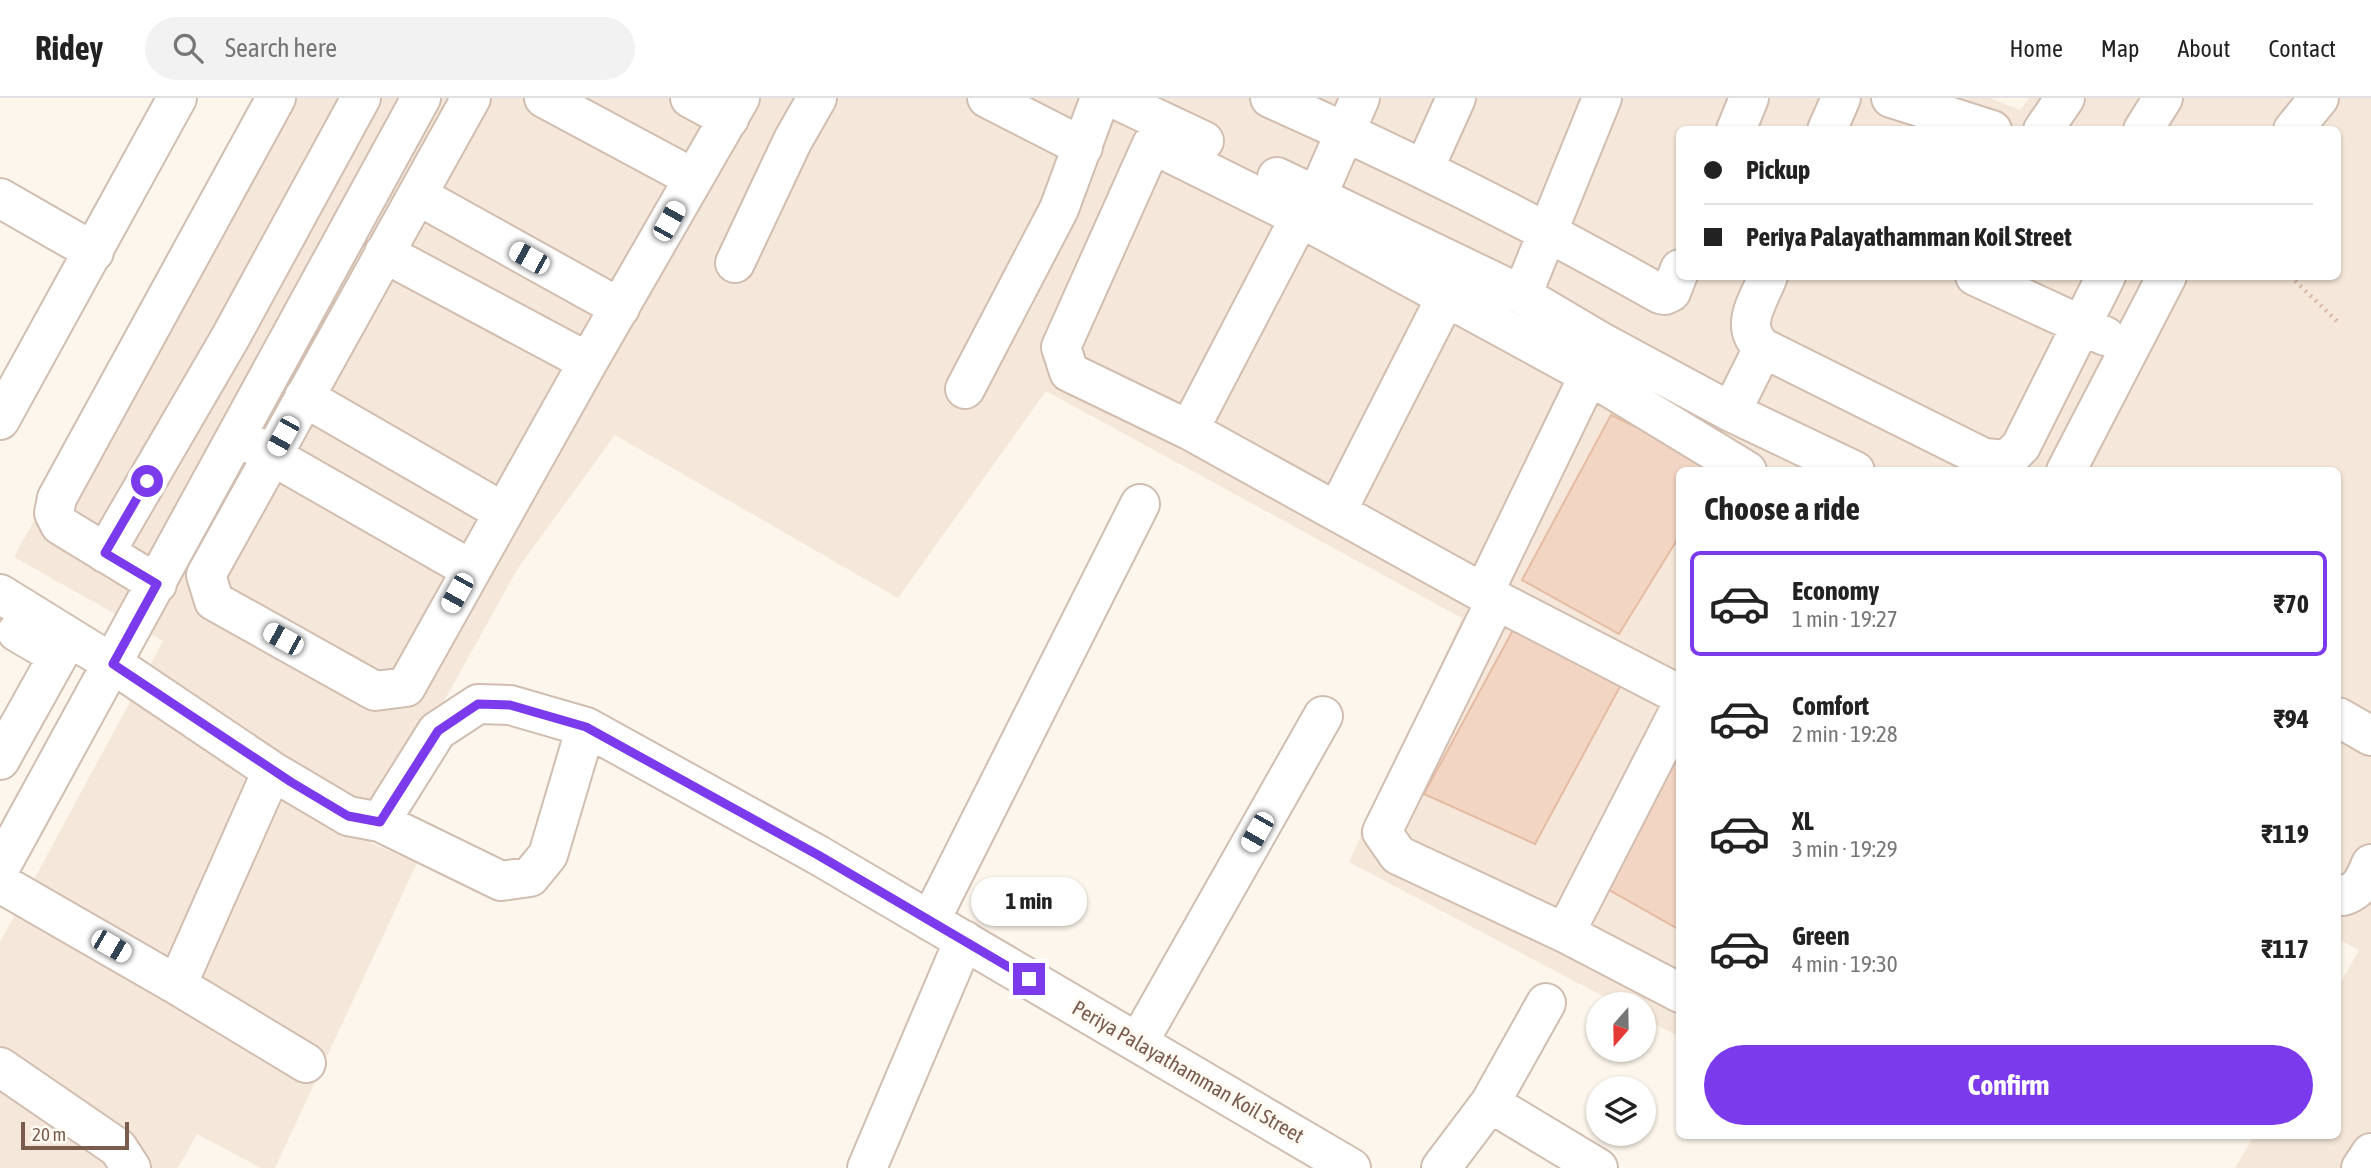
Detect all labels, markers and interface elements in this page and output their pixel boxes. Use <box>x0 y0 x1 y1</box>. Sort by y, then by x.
search box <box>145 17 635 80</box>
text: Ridey <box>35 29 103 67</box>
icon: search <box>169 29 207 67</box>
text: Search here <box>225 33 337 63</box>
text: Home <box>2009 35 2063 62</box>
text: Map <box>2101 35 2139 62</box>
text: About <box>2177 35 2230 62</box>
text: Contact <box>2268 35 2336 62</box>
text: Pickup <box>1746 155 1810 185</box>
car <box>650 198 689 244</box>
text: Periya Palayathamman Koil Street <box>1746 222 2072 252</box>
car <box>506 239 553 277</box>
car <box>264 413 303 459</box>
route start <box>131 465 163 497</box>
text: Choose a ride <box>1704 490 1860 527</box>
car <box>438 570 477 616</box>
icon: car <box>1708 572 1771 635</box>
text: Economy <box>1792 576 1879 606</box>
text: ₹70 <box>2273 589 2309 619</box>
text: 1 min · 19:27 <box>1792 606 1898 632</box>
car <box>260 620 307 658</box>
icon: car <box>1708 687 1771 750</box>
text: Comfort <box>1792 691 1869 721</box>
text: ₹94 <box>2273 704 2309 734</box>
text: 2 min · 19:28 <box>1792 721 1898 747</box>
icon: car <box>1708 802 1771 865</box>
text: XL <box>1792 806 1814 836</box>
car <box>1238 809 1277 855</box>
text: ₹119 <box>2261 819 2309 849</box>
text: 3 min · 19:29 <box>1792 836 1898 862</box>
callout: 1 min <box>971 878 1087 926</box>
text: 1 min <box>1006 888 1052 914</box>
icon: car <box>1708 917 1771 980</box>
text: Green <box>1792 921 1850 951</box>
car <box>88 926 135 966</box>
text: ₹117 <box>2261 934 2309 964</box>
text: 4 min · 19:30 <box>1792 951 1898 977</box>
route end <box>1013 963 1045 995</box>
north arrow <box>1586 992 1656 1062</box>
map controls <box>1586 992 1656 1146</box>
street label: Periya Palayathamman Koil Street <box>1069 995 1308 1147</box>
button: Confirm <box>1704 1045 2313 1125</box>
button: layers <box>1586 1076 1656 1146</box>
scale bar <box>21 1119 130 1151</box>
text: 20 m <box>32 1123 66 1145</box>

